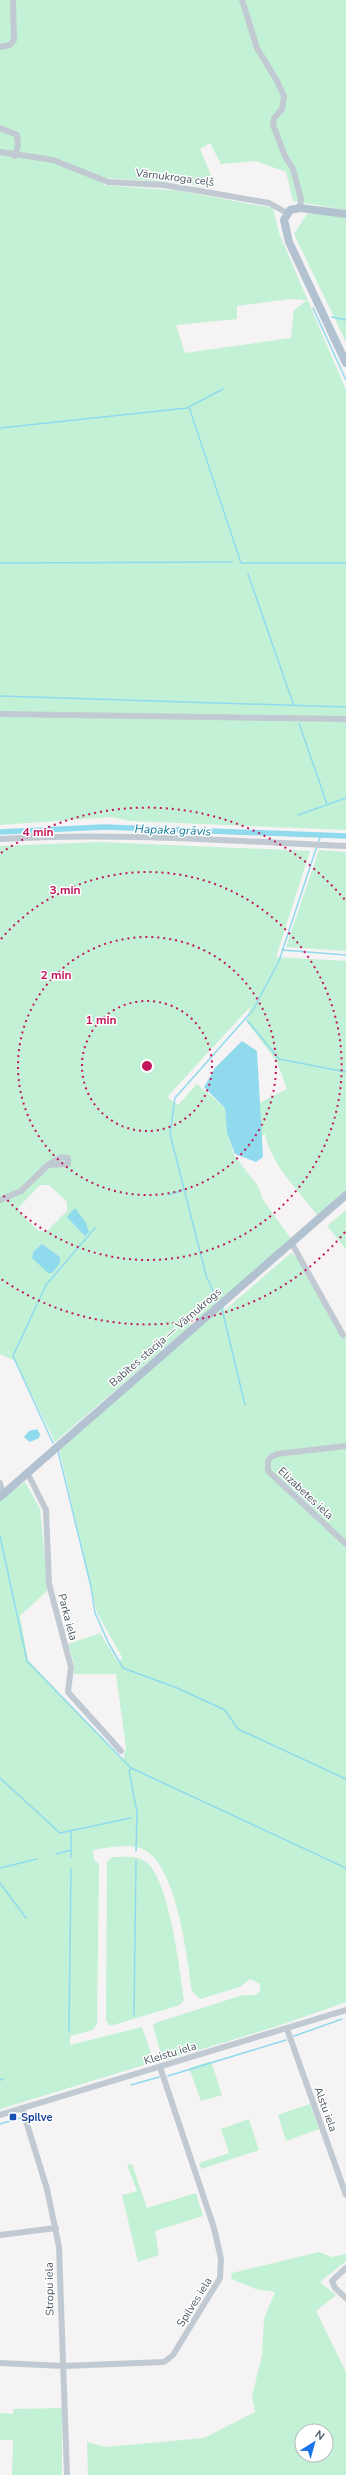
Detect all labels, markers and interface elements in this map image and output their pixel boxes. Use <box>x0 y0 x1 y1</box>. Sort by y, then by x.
street label: Vārnukroga ceļš <box>134 165 215 190</box>
water label: Hapaka grāvis <box>134 821 212 839</box>
text: 4 min <box>22 824 54 840</box>
text: 3 min <box>49 882 81 898</box>
text: 2 min <box>40 967 72 983</box>
text: 1 min <box>85 1012 117 1028</box>
centre of rings <box>140 1059 154 1073</box>
street label: Babītes stacija — Vārnukrogs <box>106 1284 225 1390</box>
street label: Elizabetes iela <box>275 1464 337 1523</box>
street label: Parka iela <box>54 1592 81 1642</box>
street label: Kleistu iela <box>142 2038 198 2069</box>
street label: Alstu iela <box>310 2085 341 2134</box>
place label: Spilve <box>21 2110 52 2125</box>
marker: Spilve <box>8 2112 18 2122</box>
street label: Stropu iela <box>42 2262 57 2316</box>
street label: Spilves iela <box>173 2274 216 2330</box>
north arrow <box>294 2423 334 2463</box>
text: N <box>312 2427 328 2444</box>

